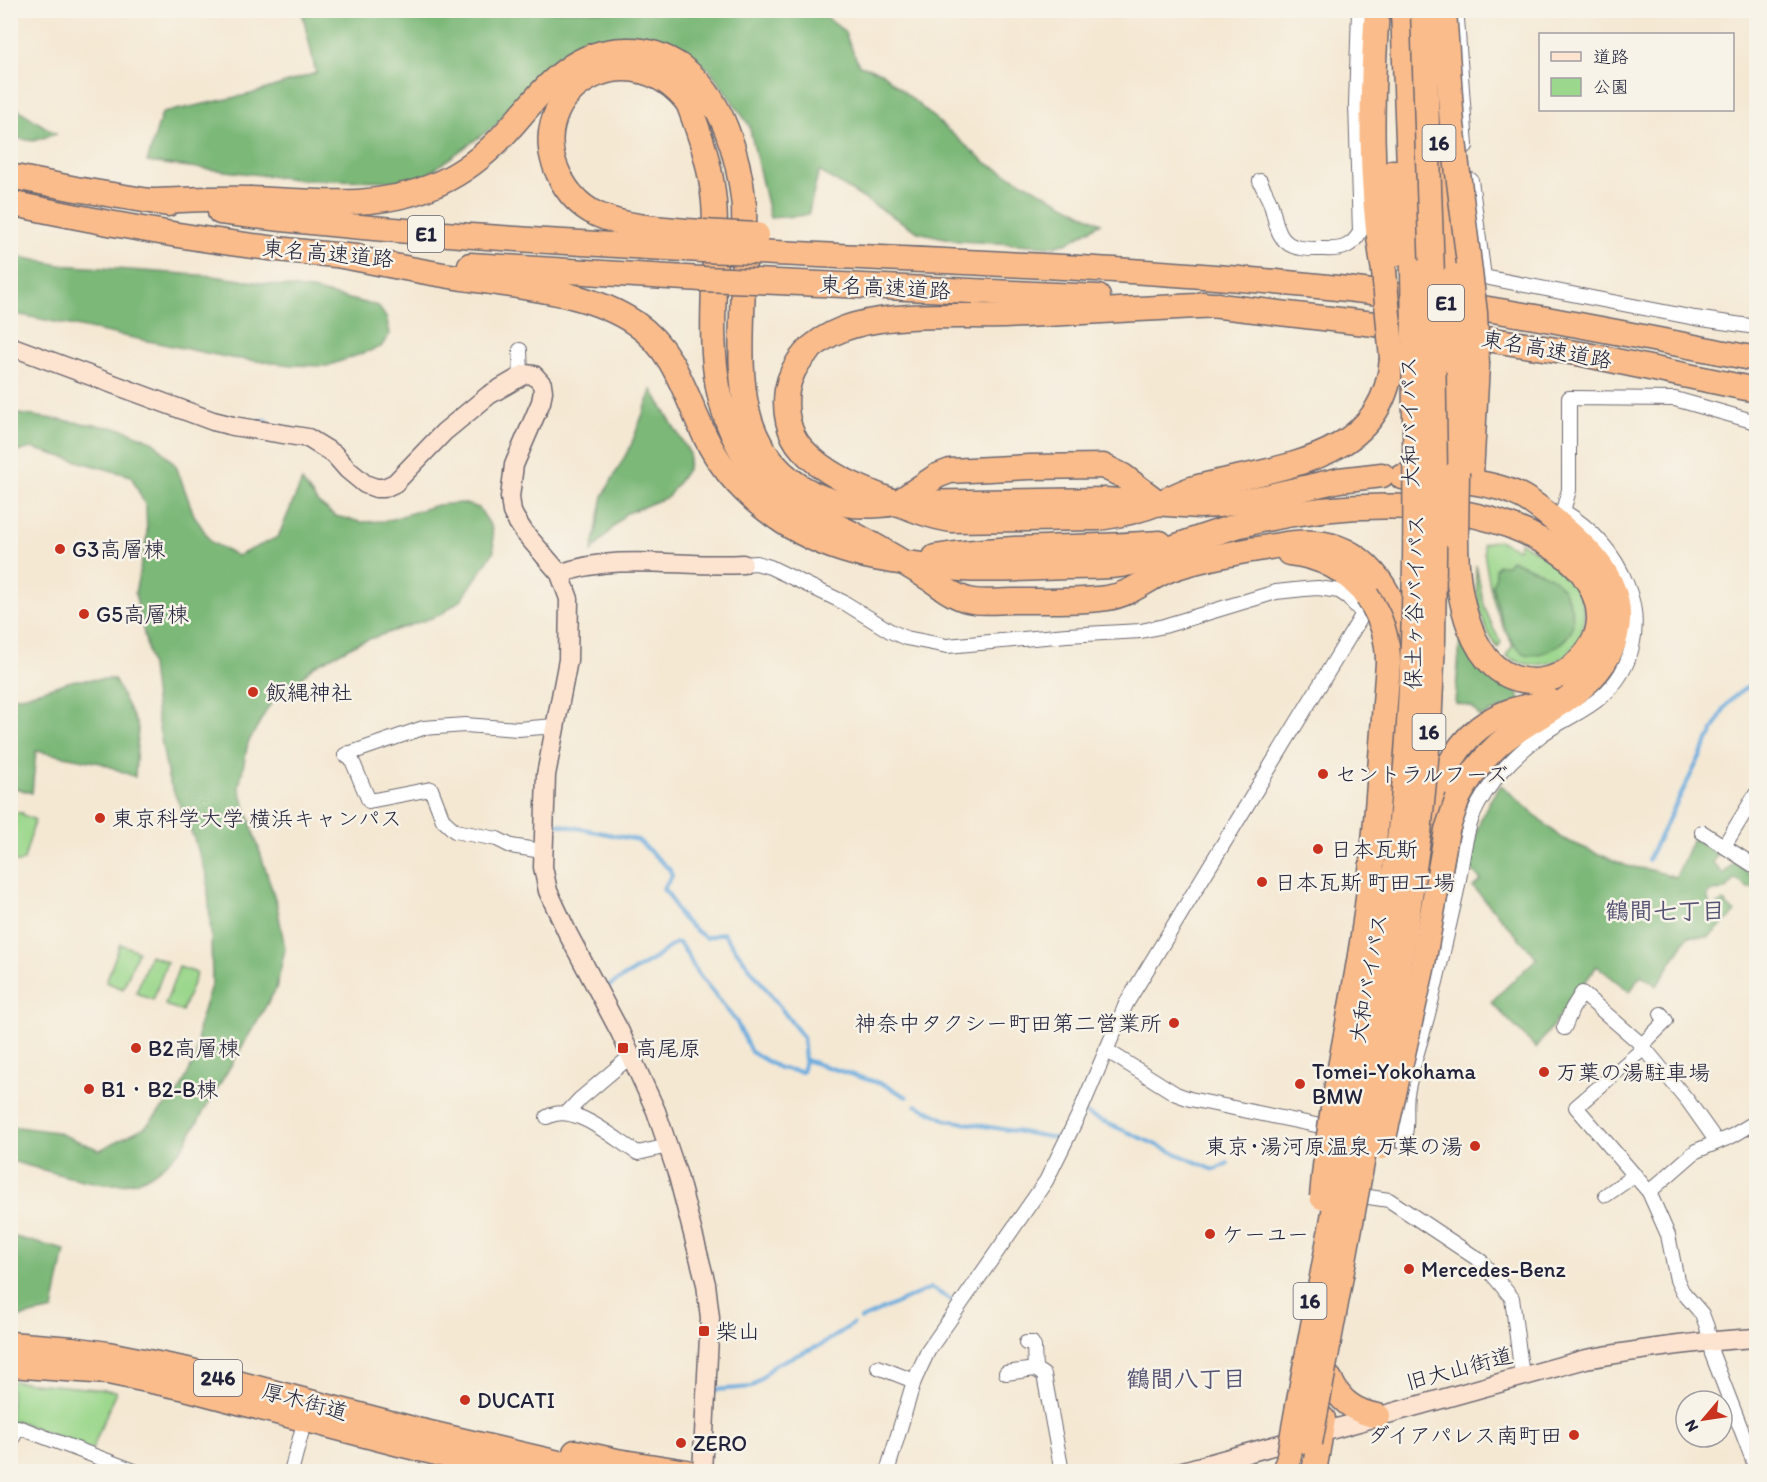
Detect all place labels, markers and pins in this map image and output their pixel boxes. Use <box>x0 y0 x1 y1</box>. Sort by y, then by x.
place label: G3高層棟 <box>72 536 165 563</box>
marker: G3高層棟 <box>53 542 67 556</box>
place label: G5高層棟 <box>96 601 189 628</box>
marker: G5高層棟 <box>77 607 91 621</box>
place label: 飯縄神社 <box>265 679 353 706</box>
marker: 飯縄神社 <box>246 685 260 699</box>
place label: セントラルフーズ <box>1335 761 1508 788</box>
marker: セントラルフーズ <box>1316 767 1330 781</box>
place label: 東京科学大学 横浜キャンパス <box>112 805 402 832</box>
marker: 東京科学大学 横浜キャンパス <box>93 811 107 825</box>
place label: 日本瓦斯 <box>1330 836 1418 863</box>
marker: 日本瓦斯 <box>1311 842 1325 856</box>
place label: 日本瓦斯 町田工場 <box>1274 869 1455 896</box>
marker: 日本瓦斯 町田工場 <box>1255 875 1269 889</box>
place label: 神奈中タクシー町田第二営業所 <box>854 1010 1162 1037</box>
marker: 神奈中タクシー町田第二営業所 <box>1167 1016 1181 1030</box>
place label: B2高層棟 <box>148 1035 240 1062</box>
place label: 高尾原 <box>635 1035 701 1062</box>
marker: B2高層棟 <box>129 1041 143 1055</box>
marker: 高尾原 <box>616 1041 630 1055</box>
place label: Tomei-Yokohama BMW <box>1312 1058 1477 1110</box>
place label: 万葉の湯駐車場 <box>1556 1059 1710 1086</box>
marker: 万葉の湯駐車場 <box>1537 1065 1551 1079</box>
place label: B1・B2-B棟 <box>101 1076 218 1103</box>
marker: Tomei-Yokohama BMW <box>1293 1077 1307 1091</box>
marker: B1・B2-B棟 <box>82 1082 96 1096</box>
place label: 東京･湯河原温泉 万葉の湯 <box>1205 1133 1463 1160</box>
marker: 東京･湯河原温泉 万葉の湯 <box>1468 1139 1482 1153</box>
place label: ケーユー <box>1222 1221 1309 1248</box>
marker: ケーユー <box>1203 1227 1217 1241</box>
place label: Mercedes-Benz <box>1421 1256 1566 1283</box>
marker: Mercedes-Benz <box>1402 1262 1416 1276</box>
place label: 柴山 <box>716 1318 760 1345</box>
marker: 柴山 <box>697 1324 711 1338</box>
place label: DUCATI <box>477 1387 555 1414</box>
marker: DUCATI <box>458 1393 472 1407</box>
place label: ダイアパレス南町田 <box>1368 1422 1562 1449</box>
marker: ダイアパレス南町田 <box>1567 1428 1581 1442</box>
place label: ZERO <box>693 1430 747 1457</box>
marker: ZERO <box>674 1436 688 1450</box>

